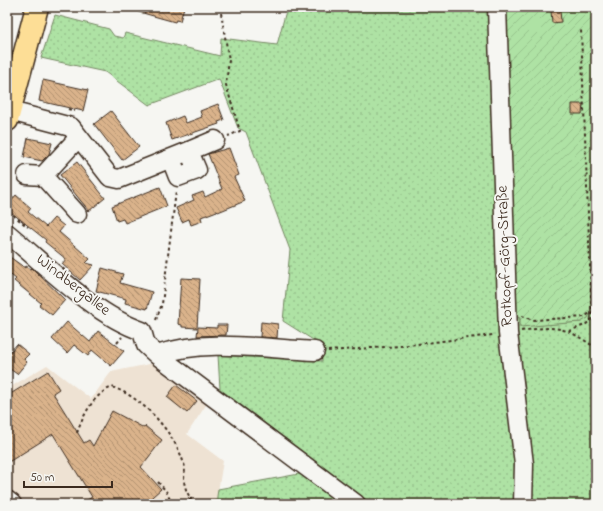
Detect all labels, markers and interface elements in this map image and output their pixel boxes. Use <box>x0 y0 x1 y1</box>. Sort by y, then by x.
street label: Rotkopf-Görg-Straße <box>491 184 519 327</box>
street label: Windbergallee <box>31 248 116 322</box>
scale bar <box>24 463 112 489</box>
text: 50 m <box>30 469 54 487</box>

